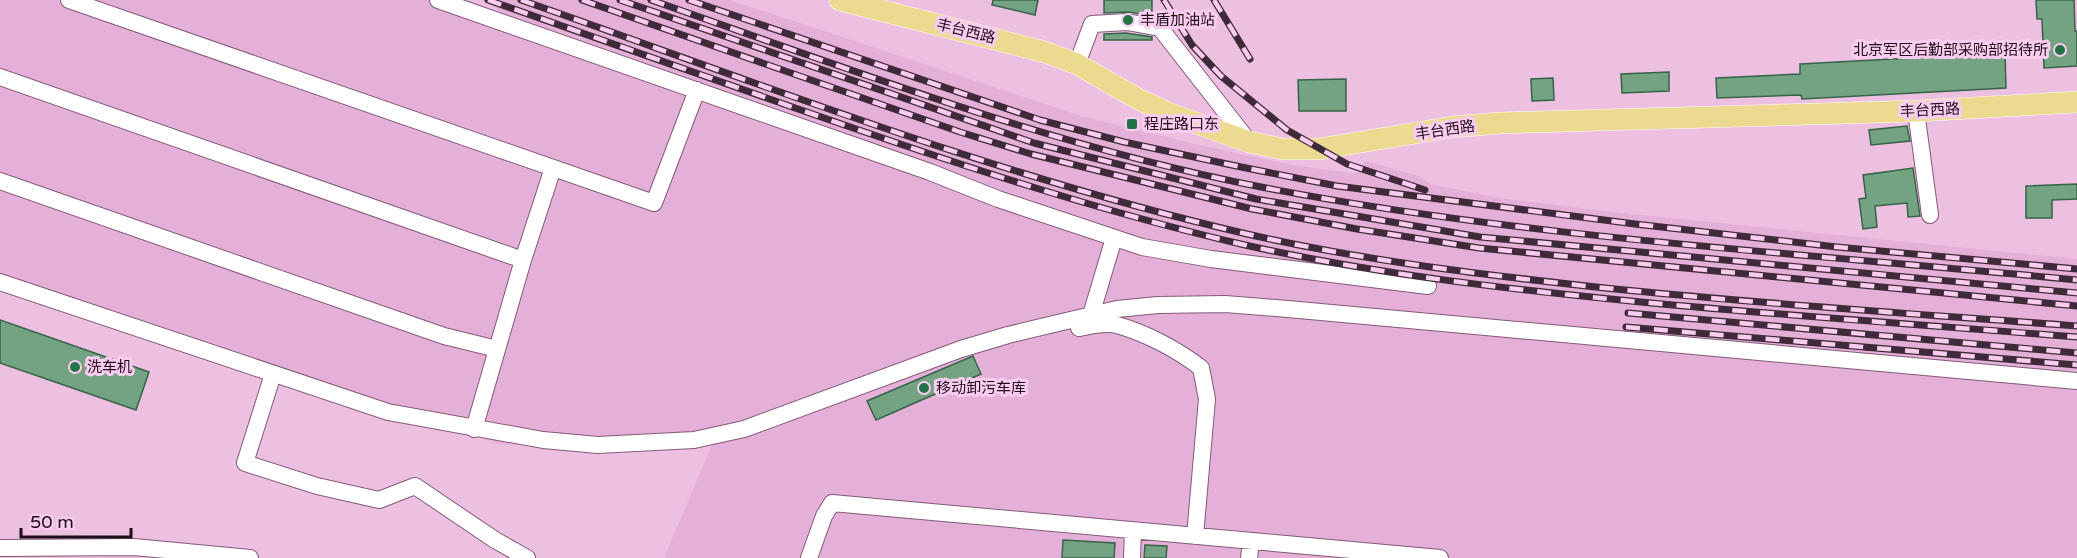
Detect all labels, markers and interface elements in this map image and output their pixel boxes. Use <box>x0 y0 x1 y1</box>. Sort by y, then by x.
place label: 丰盾加油站 <box>1140 11 1215 29</box>
marker: 丰盾加油站 <box>1121 13 1135 27</box>
street label: 丰台西路 <box>935 15 997 47</box>
place label: 北京军区后勤部采购部招待所 <box>1853 41 2048 59</box>
marker: 北京军区后勤部采购部招待所 <box>2053 43 2067 57</box>
street label: 丰台西路 <box>1900 99 1960 121</box>
place label: 程庄路口东 <box>1144 115 1219 133</box>
marker: 程庄路口东 <box>1125 117 1139 131</box>
street label: 丰台西路 <box>1414 117 1476 143</box>
place label: 洗车机 <box>87 358 132 376</box>
marker: 洗车机 <box>68 360 82 374</box>
place label: 移动卸污车库 <box>936 379 1026 397</box>
marker: 移动卸污车库 <box>917 381 931 395</box>
scale bar <box>21 501 130 539</box>
text: 50 m <box>30 511 74 533</box>

